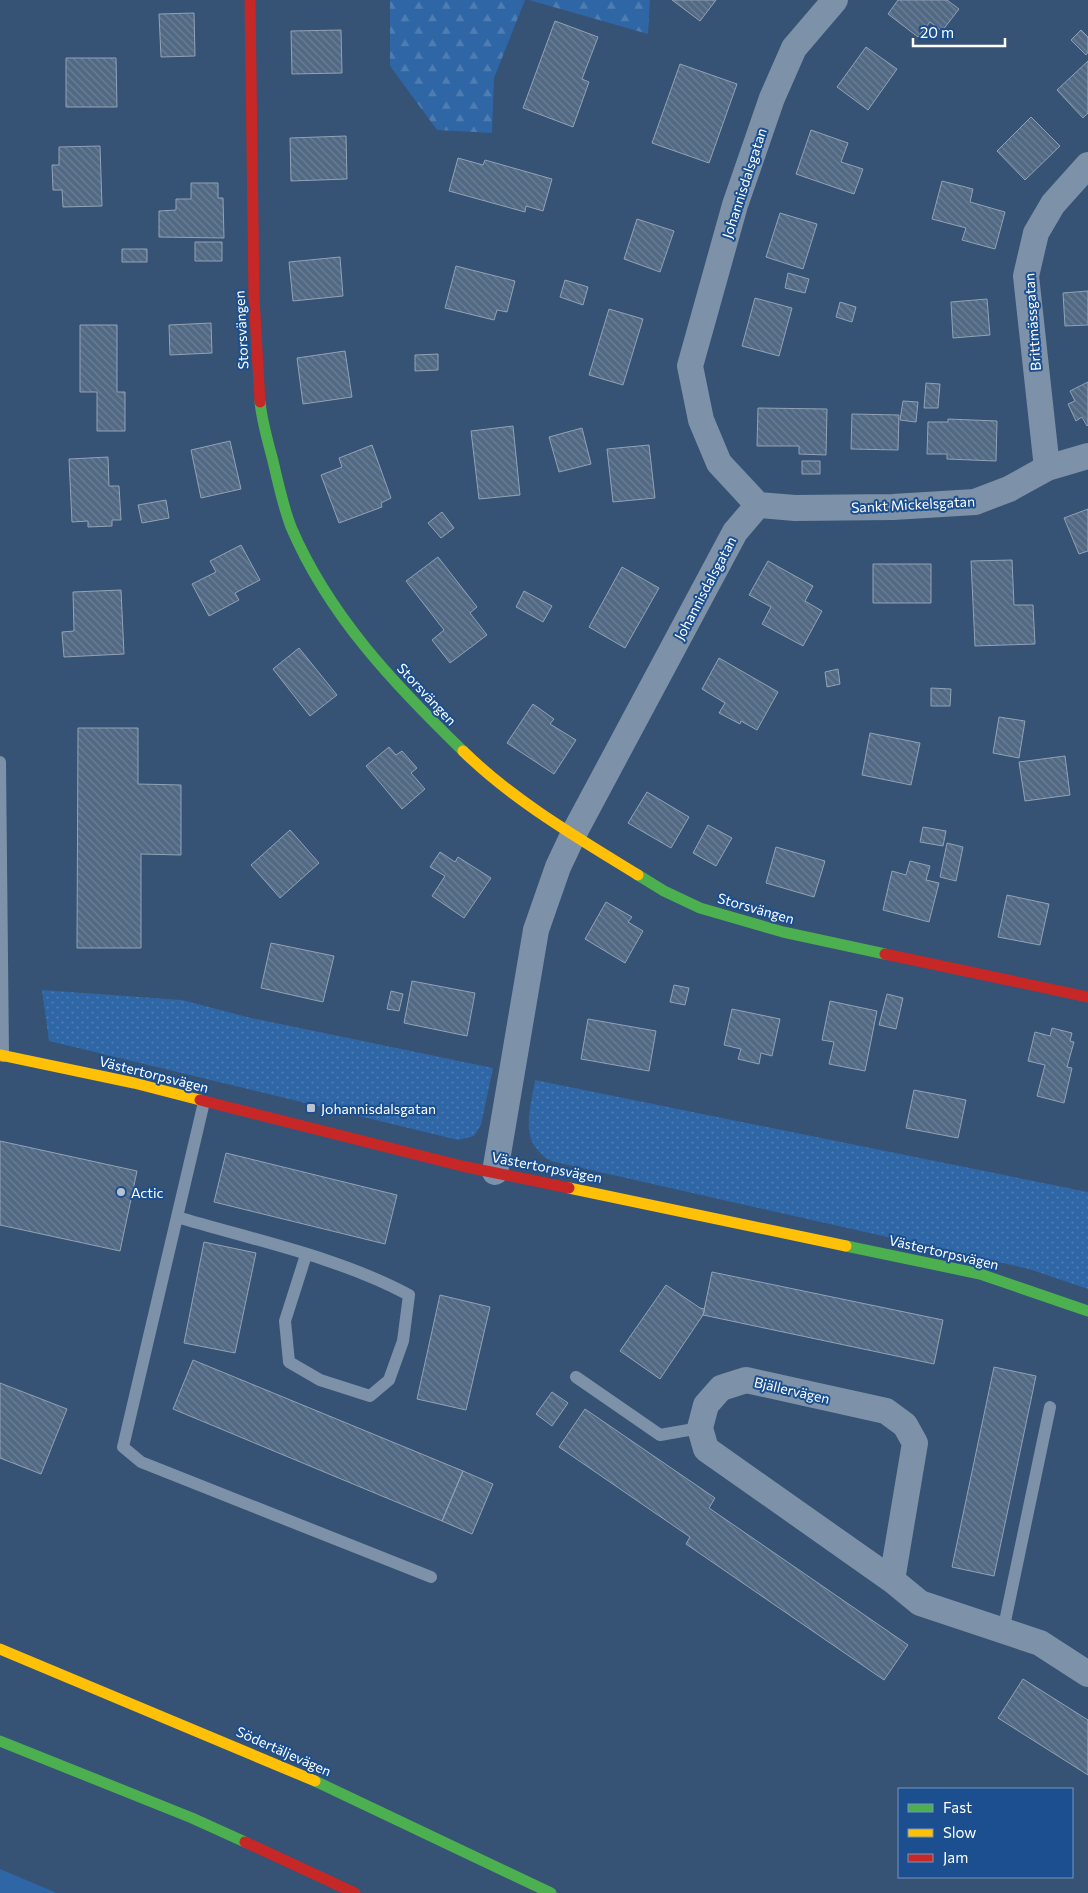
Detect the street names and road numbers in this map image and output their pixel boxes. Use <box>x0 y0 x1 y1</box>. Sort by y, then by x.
street label: Johannisdalsgatan <box>718 126 770 240</box>
street label: Brittmässgatan <box>1020 273 1044 371</box>
street label: Storsvängen <box>230 290 252 370</box>
street label: Sankt Mickelsgatan <box>851 492 975 516</box>
street label: Johannisdalsgatan <box>670 533 740 643</box>
street label: Storsvängen <box>394 659 460 729</box>
street label: Storsvängen <box>716 889 796 927</box>
street label: Västertorpsvägen <box>97 1052 211 1096</box>
street label: Västertorpsvägen <box>490 1148 604 1186</box>
street label: Västertorpsvägen <box>887 1231 1001 1273</box>
street label: Bjällervägen <box>753 1373 831 1407</box>
street label: Södertäljevägen <box>234 1722 334 1780</box>

